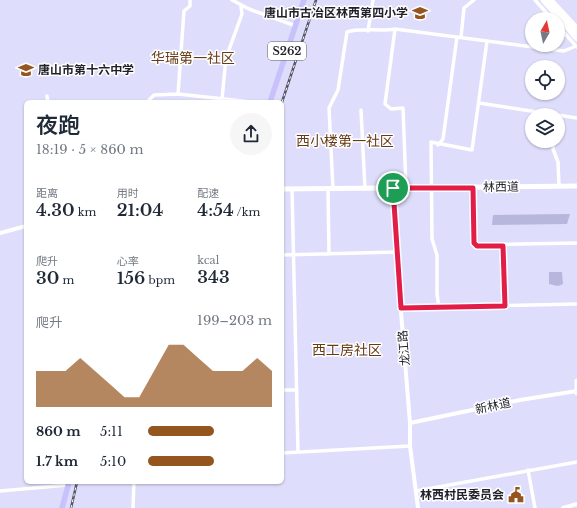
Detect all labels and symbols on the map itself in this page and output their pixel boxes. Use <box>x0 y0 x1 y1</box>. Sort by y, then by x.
school or university icon: 唐山市古冶区林西第四小学 <box>411 4 429 22</box>
place label: 唐山市古冶区林西第四小学 <box>264 5 408 20</box>
north arrow <box>525 12 565 52</box>
road number: S262 <box>268 42 306 60</box>
district label: 华瑞第一社区 <box>151 49 235 67</box>
school or university icon: 唐山市第十六中学 <box>17 61 35 79</box>
place label: 唐山市第十六中学 <box>38 62 134 77</box>
district label: 西小楼第一社区 <box>296 132 394 150</box>
pin <box>376 171 410 205</box>
street label: 林西道 <box>483 179 519 194</box>
street label: 龙江路 <box>394 329 413 367</box>
district label: 西工房社区 <box>312 341 382 359</box>
street label: 新林道 <box>474 394 512 417</box>
public building icon: 林西村民委员会 <box>507 486 525 504</box>
place label: 林西村民委员会 <box>420 487 504 502</box>

